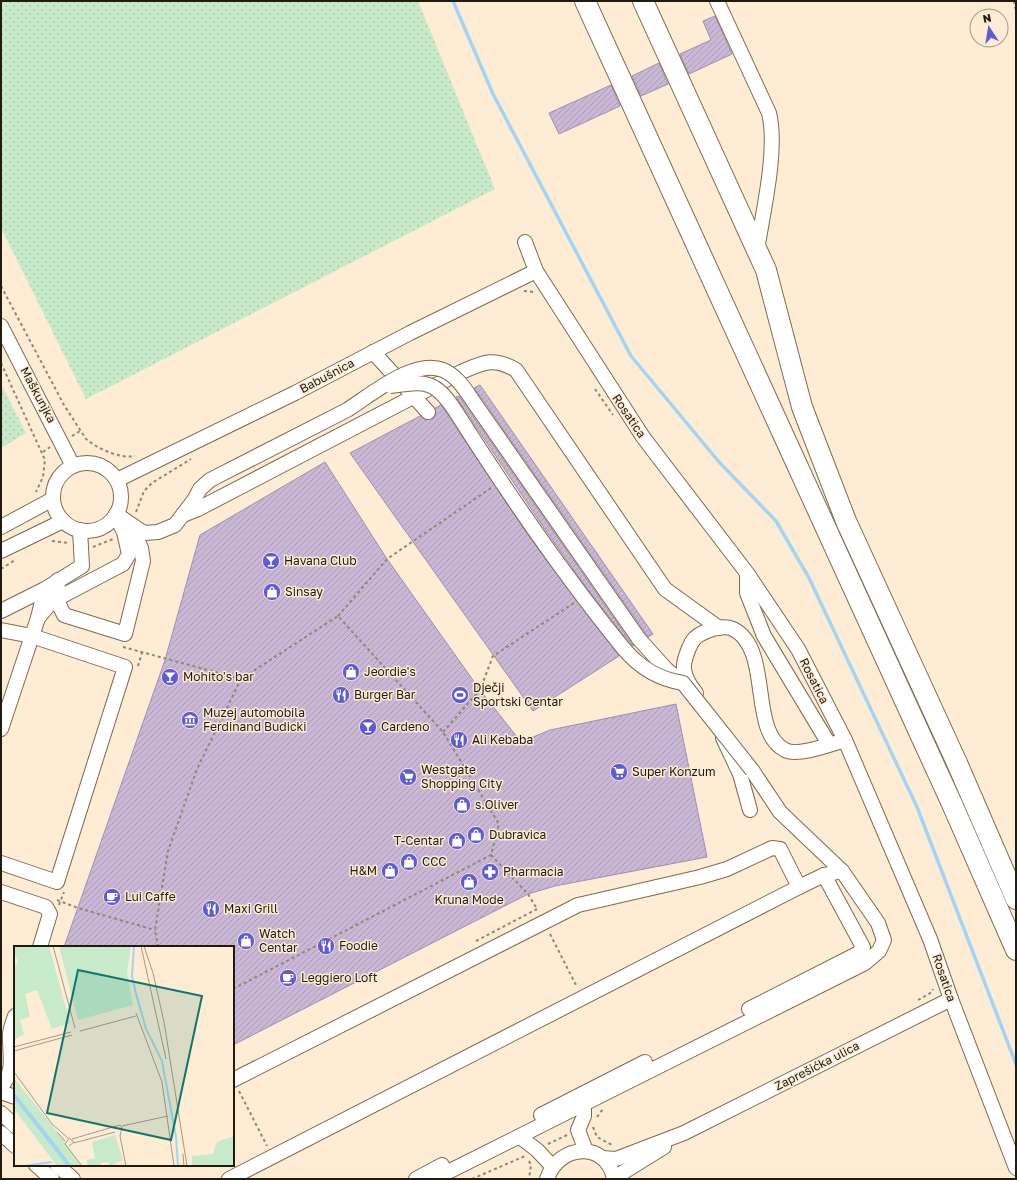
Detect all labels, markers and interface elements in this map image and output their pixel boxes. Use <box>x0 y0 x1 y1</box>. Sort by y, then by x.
north arrow <box>969 8 1009 48</box>
text: N <box>981 11 992 25</box>
street label: Babušnica <box>297 355 357 396</box>
street label: Maškunjka <box>17 364 60 425</box>
street label: Rosatica <box>609 391 650 440</box>
bar icon: Havana Club <box>261 551 281 571</box>
place label: Havana Club <box>284 553 357 568</box>
shop icon: Sinsay <box>262 582 282 602</box>
place label: Sinsay <box>285 584 323 599</box>
street label: Rosatica <box>797 655 832 706</box>
shop icon: Jeordie's <box>341 662 361 682</box>
place label: Jeordie's <box>364 664 416 679</box>
bar icon: Mohito's bar <box>160 667 180 687</box>
place label: Mohito's bar <box>183 669 254 684</box>
place label: Dječji Sportski Centar <box>473 680 563 709</box>
restaurant icon: Burger Bar <box>331 685 351 705</box>
sports icon: Dječji Sportski Centar <box>450 685 470 705</box>
place label: Burger Bar <box>354 687 416 702</box>
place label: Muzej automobila Ferdinand Budicki <box>203 705 307 734</box>
museum icon: Muzej automobila Ferdinand Budicki <box>180 710 200 730</box>
bar icon: Cardeno <box>358 717 378 737</box>
place label: Cardeno <box>381 719 429 734</box>
restaurant icon: Ali Kebaba <box>449 730 469 750</box>
place label: Ali Kebaba <box>472 732 533 747</box>
place label: Westgate Shopping City <box>421 762 502 791</box>
supermarket icon: Super Konzum <box>609 762 629 782</box>
place label: Super Konzum <box>632 764 716 779</box>
supermarket icon: Westgate Shopping City <box>398 767 418 787</box>
shop icon: s.Oliver <box>452 795 472 815</box>
place label: s.Oliver <box>475 797 519 812</box>
shop icon: Dubravica <box>466 825 486 845</box>
place label: Dubravica <box>489 827 546 842</box>
shop icon: T-Centar <box>447 831 467 851</box>
place label: T-Centar <box>394 833 444 848</box>
shop icon: CCC <box>399 852 419 872</box>
place label: CCC <box>422 854 446 869</box>
shop icon: H&M <box>380 861 400 881</box>
pharmacy icon: Pharmacia <box>480 862 500 882</box>
place label: H&M <box>350 863 377 878</box>
place label: Pharmacia <box>503 864 564 879</box>
shop icon: Kruna Mode <box>459 872 479 892</box>
cafe icon: Lui Caffe <box>102 887 122 907</box>
place label: Lui Caffe <box>125 889 176 904</box>
place label: Kruna Mode <box>434 892 504 907</box>
restaurant icon: Maxi Grill <box>201 899 221 919</box>
place label: Maxi Grill <box>224 901 278 916</box>
place label: Watch Centar <box>259 926 298 955</box>
shop icon: Watch Centar <box>236 931 256 951</box>
restaurant icon: Foodie <box>316 936 336 956</box>
place label: Foodie <box>339 938 378 953</box>
inset map <box>14 946 234 1166</box>
street label: Rosatica <box>929 952 960 1004</box>
cafe icon: Leggiero Loft <box>278 968 298 988</box>
place label: Leggiero Loft <box>301 970 378 985</box>
street label: Zaprešićka ulica <box>772 1038 862 1093</box>

